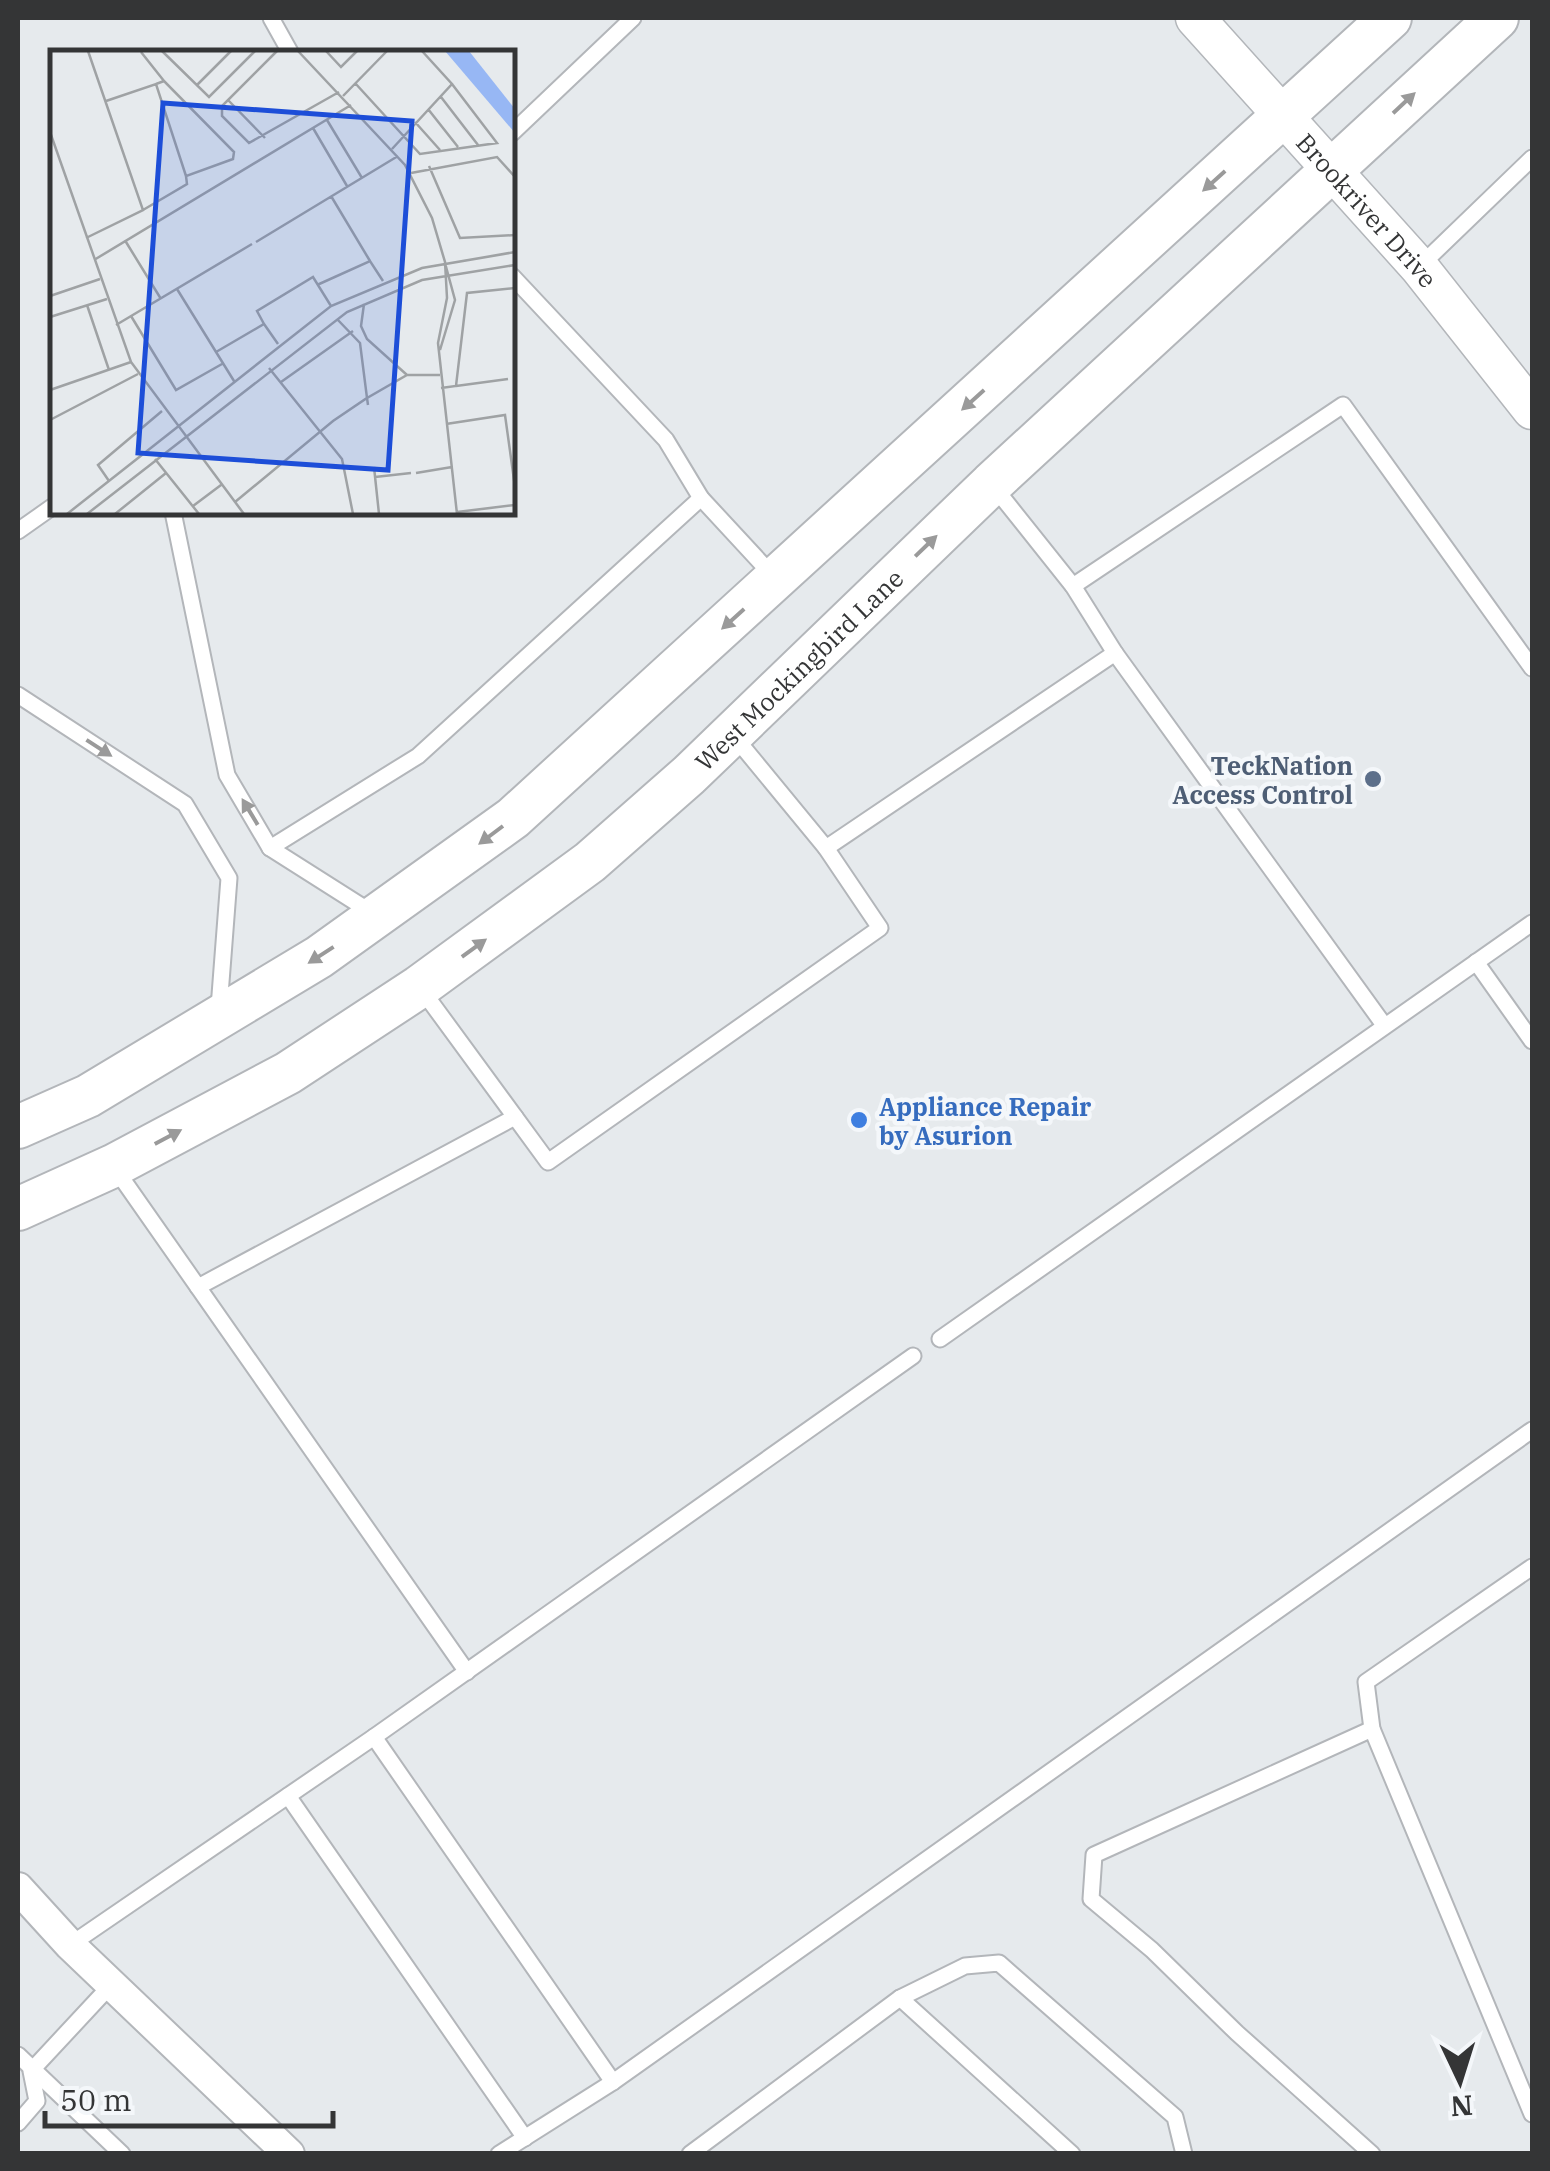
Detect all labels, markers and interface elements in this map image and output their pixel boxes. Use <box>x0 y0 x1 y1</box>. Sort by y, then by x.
inset map <box>50 50 515 515</box>
one-way arrow <box>1392 92 1416 115</box>
street label: Brookriver Drive <box>1290 126 1445 294</box>
one-way arrow <box>1202 169 1226 192</box>
one-way arrow <box>961 388 985 411</box>
one-way arrow <box>913 535 937 558</box>
street label: West Mockingbird Lane <box>687 561 910 777</box>
one-way arrow <box>721 607 746 629</box>
one-way arrow <box>86 739 113 757</box>
place label: TeckNation Access Control <box>1172 749 1353 811</box>
marker: TeckNation Access Control <box>1362 768 1384 790</box>
one-way arrow <box>241 798 259 826</box>
one-way arrow <box>478 824 504 844</box>
one-way arrow <box>461 938 487 958</box>
one-way arrow <box>308 945 335 963</box>
place label: Appliance Repair by Asurion <box>879 1090 1092 1152</box>
marker: Appliance Repair by Asurion <box>848 1109 870 1131</box>
one-way arrow <box>154 1129 183 1146</box>
north arrow <box>1410 2031 1510 2131</box>
scale bar <box>45 2066 332 2128</box>
text: 50 m <box>60 2080 132 2119</box>
text: N <box>1449 2087 1474 2126</box>

